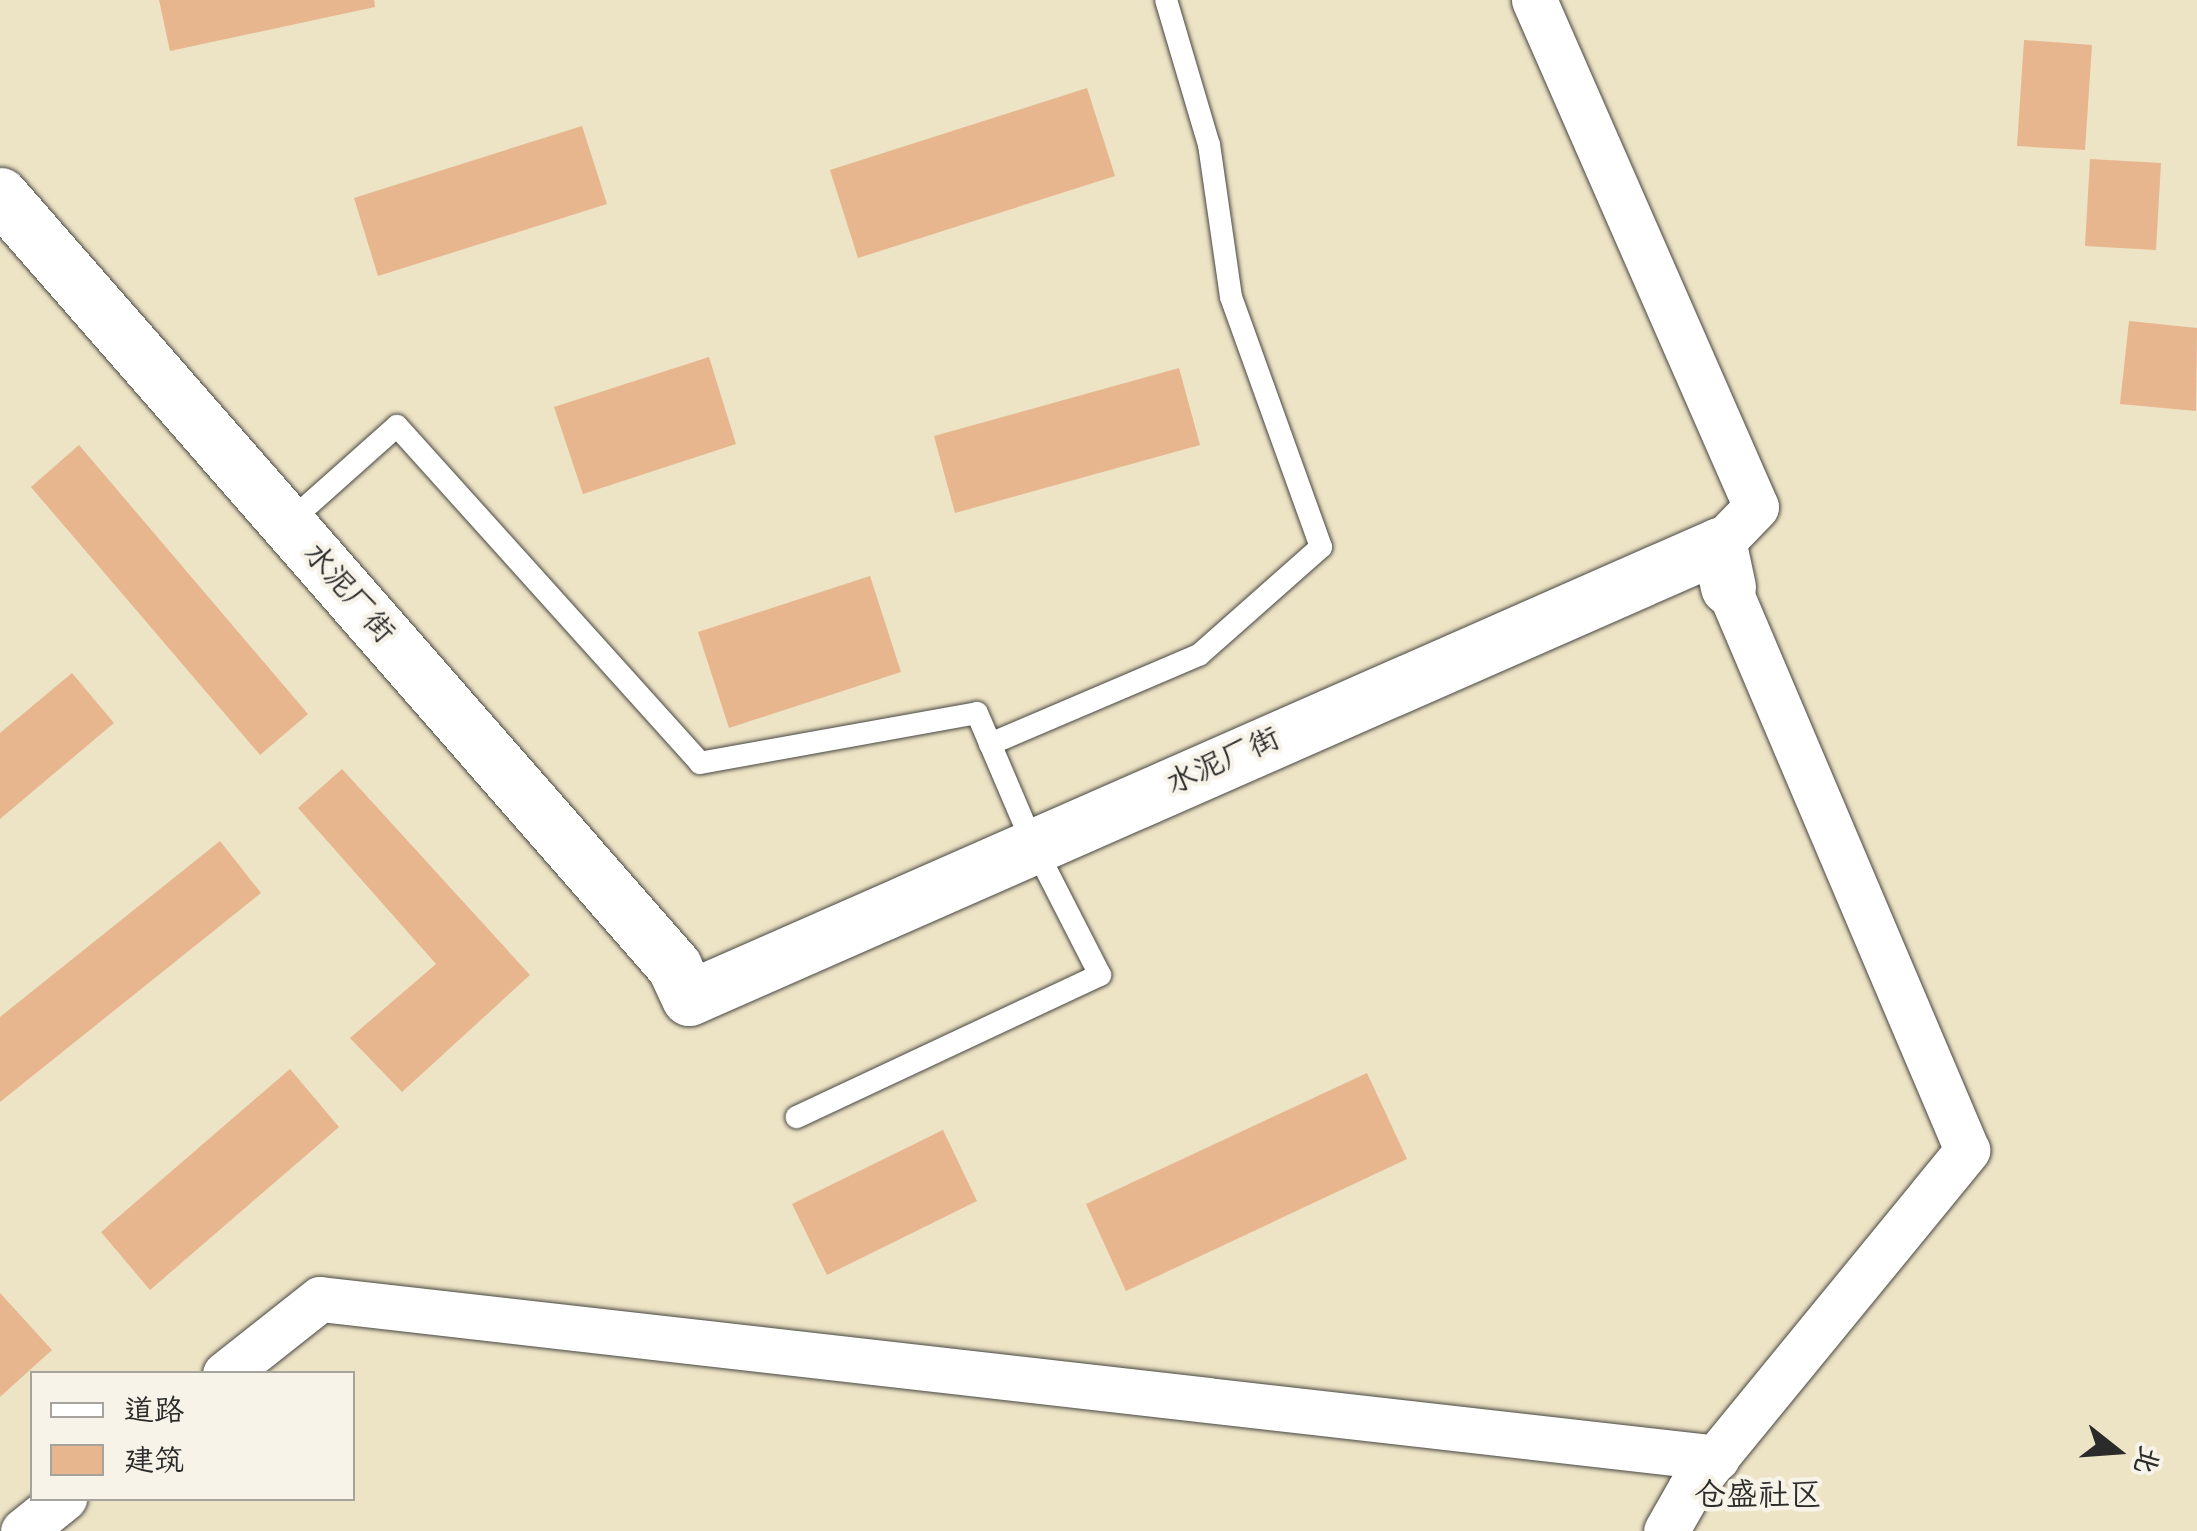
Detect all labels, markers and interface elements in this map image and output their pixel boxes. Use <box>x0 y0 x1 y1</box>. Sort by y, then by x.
street label: 水泥厂街 <box>296 536 402 650</box>
street label: 水泥厂街 <box>1161 720 1285 802</box>
legend <box>30 1371 355 1501</box>
text: 道路 <box>124 1390 184 1432</box>
north arrow <box>2067 1401 2167 1501</box>
text: 建筑 <box>124 1440 184 1482</box>
text: 北 <box>2123 1441 2169 1479</box>
district label: 仓盛社区 <box>1694 1477 1822 1515</box>

